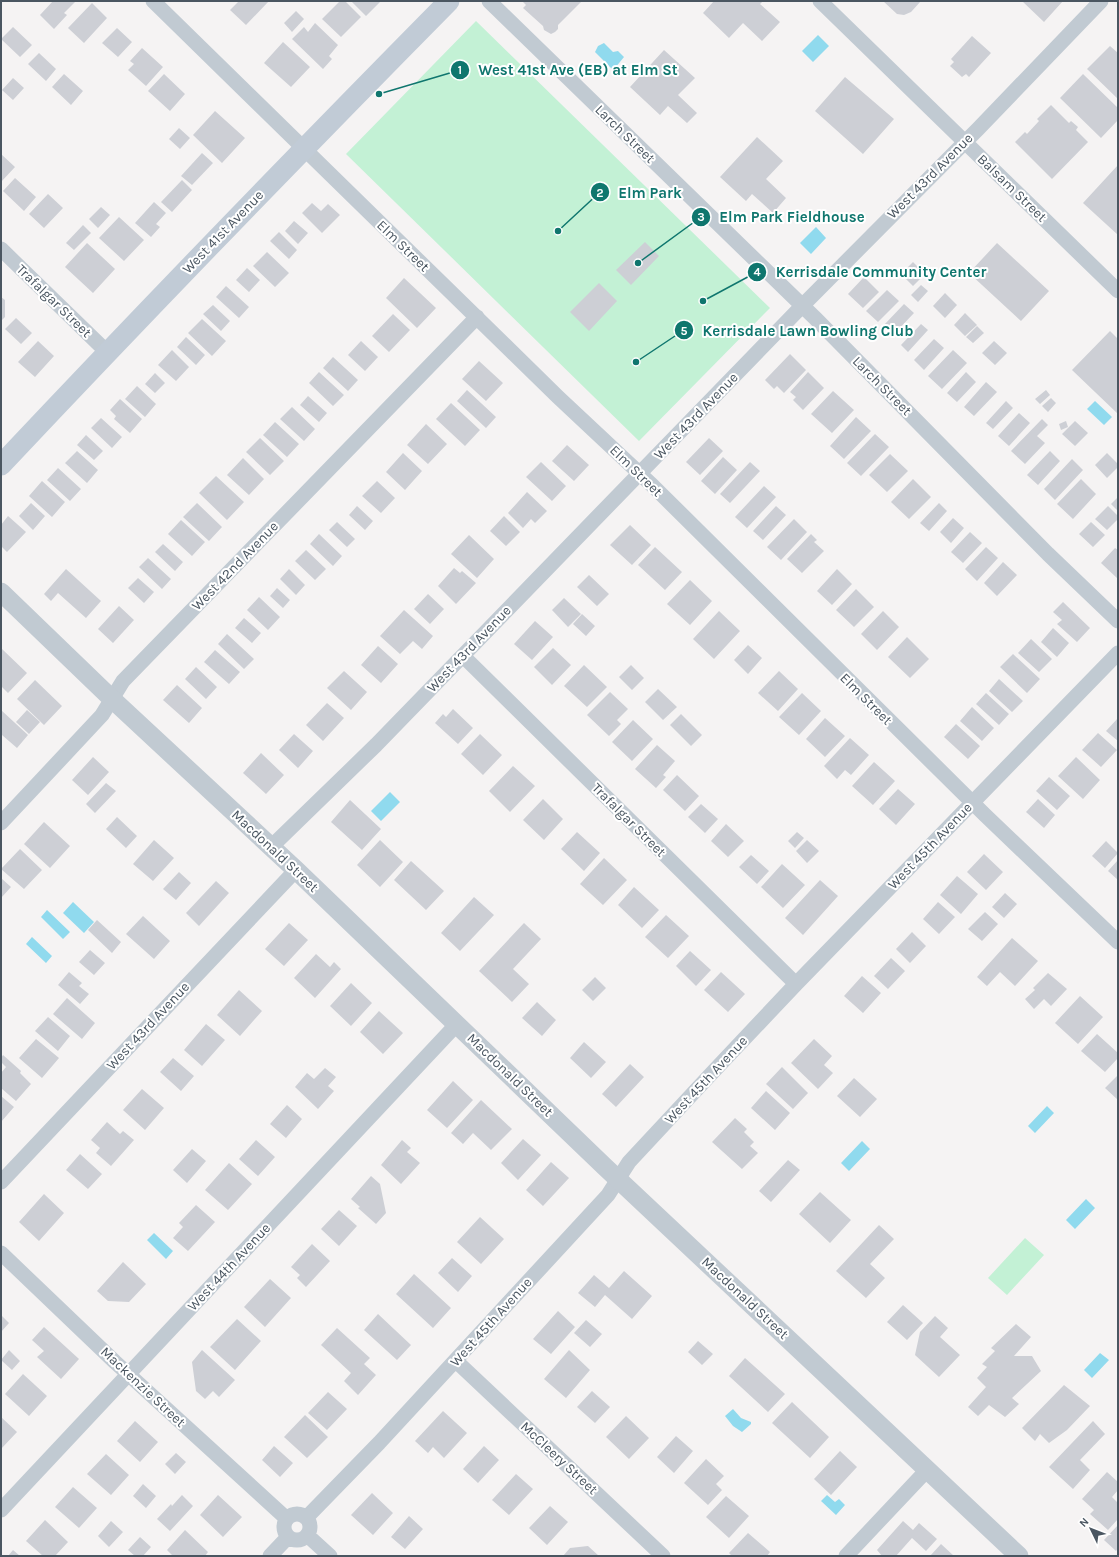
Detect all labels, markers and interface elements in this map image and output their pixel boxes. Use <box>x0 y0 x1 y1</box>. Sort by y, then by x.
callout: West 41st Ave (EB) at Elm St <box>450 56 685 83</box>
text: West 41st Ave (EB) at Elm St <box>478 61 678 79</box>
text: 1 <box>458 63 462 77</box>
street label: Larch Street <box>591 101 659 167</box>
street label: West 43rd Avenue <box>884 130 976 222</box>
street label: Balsam Street <box>974 151 1050 225</box>
callout: Elm Park <box>590 179 690 206</box>
text: Elm Park <box>618 184 682 202</box>
text: 2 <box>596 186 604 200</box>
street label: West 41st Avenue <box>179 187 267 277</box>
callout: Elm Park Fieldhouse <box>691 203 872 230</box>
text: Elm Park Fieldhouse <box>719 208 865 226</box>
text: 3 <box>697 210 705 224</box>
street label: Elm Street <box>373 217 433 275</box>
callout: Kerrisdale Community Center <box>747 259 994 286</box>
street label: Trafalgar Street <box>13 261 95 341</box>
text: Kerrisdale Community Center <box>776 263 986 281</box>
text: 4 <box>753 265 761 279</box>
callout: Kerrisdale Lawn Bowling Club <box>674 317 921 344</box>
text: Kerrisdale Lawn Bowling Club <box>703 322 913 340</box>
text: 5 <box>681 324 688 338</box>
street label: Larch Street <box>849 353 915 419</box>
street label: West 43rd Avenue <box>650 369 742 463</box>
street label: Elm Street <box>606 442 666 500</box>
street label: West 42nd Avenue <box>188 518 282 614</box>
street label: West 43rd Avenue <box>423 602 515 696</box>
street label: Elm Street <box>836 669 896 729</box>
street label: Trafalgar Street <box>588 779 670 861</box>
street label: West 45th Avenue <box>884 799 976 893</box>
street label: Macdonald Street <box>228 806 322 896</box>
street label: West 43rd Avenue <box>103 978 193 1074</box>
street label: Macdonald Street <box>463 1030 557 1120</box>
street label: West 45th Avenue <box>661 1032 751 1128</box>
street label: West 44th Avenue <box>184 1220 274 1314</box>
street label: Macdonald Street <box>698 1253 792 1343</box>
street label: West 45th Avenue <box>447 1274 535 1370</box>
street label: Mackenzie Street <box>97 1343 189 1431</box>
street label: McCleery Street <box>517 1418 601 1498</box>
north arrow <box>1071 1509 1111 1549</box>
text: N <box>1077 1515 1091 1530</box>

